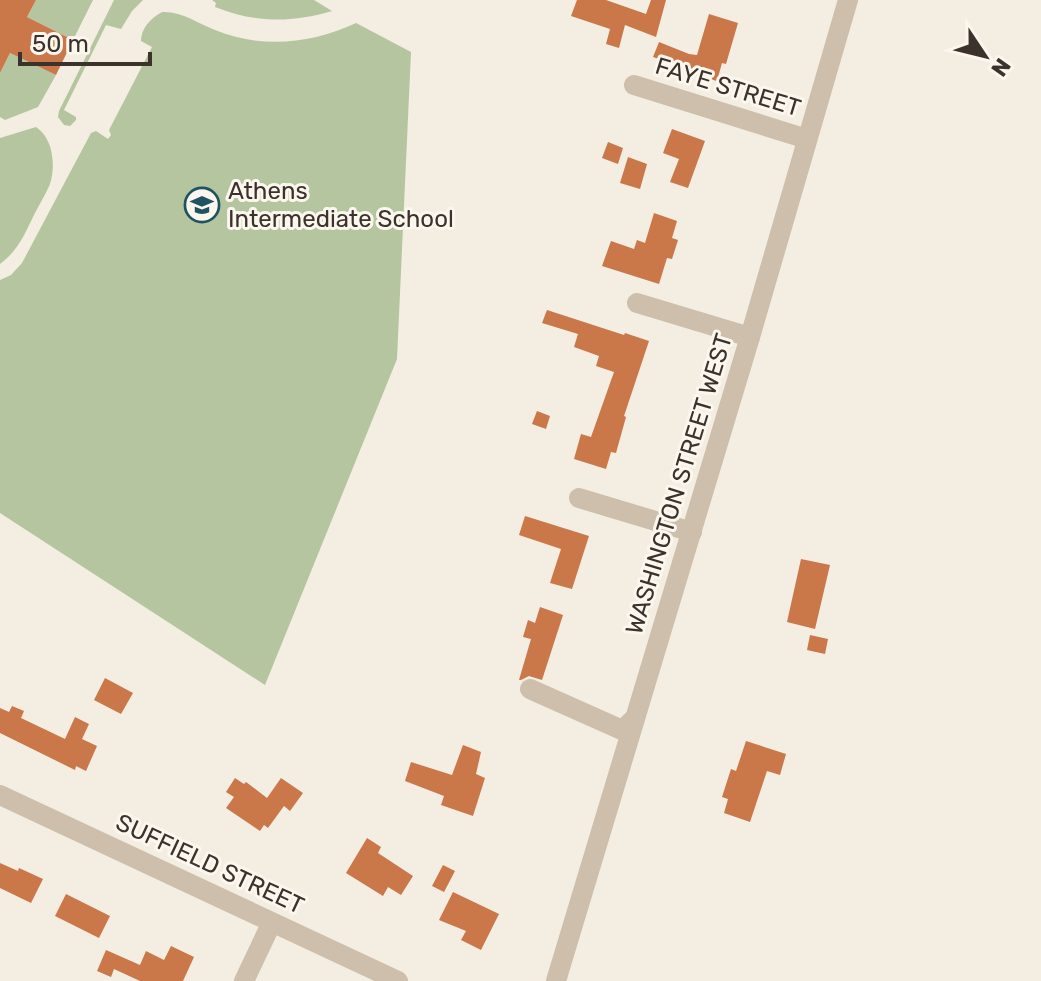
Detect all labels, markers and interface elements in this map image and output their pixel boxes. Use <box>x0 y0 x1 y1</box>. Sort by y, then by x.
scale bar <box>20 16 150 66</box>
north arrow <box>945 16 1025 96</box>
text: 50 m <box>32 30 89 58</box>
street label: FAYE STREET <box>652 52 804 122</box>
text: N <box>985 53 1017 81</box>
place label: Athens Intermediate School <box>228 177 454 233</box>
school or university icon: Athens Intermediate School <box>183 186 221 224</box>
street label: WASHINGTON STREET WEST <box>620 330 738 638</box>
street label: SUFFIELD STREET <box>112 808 309 920</box>

